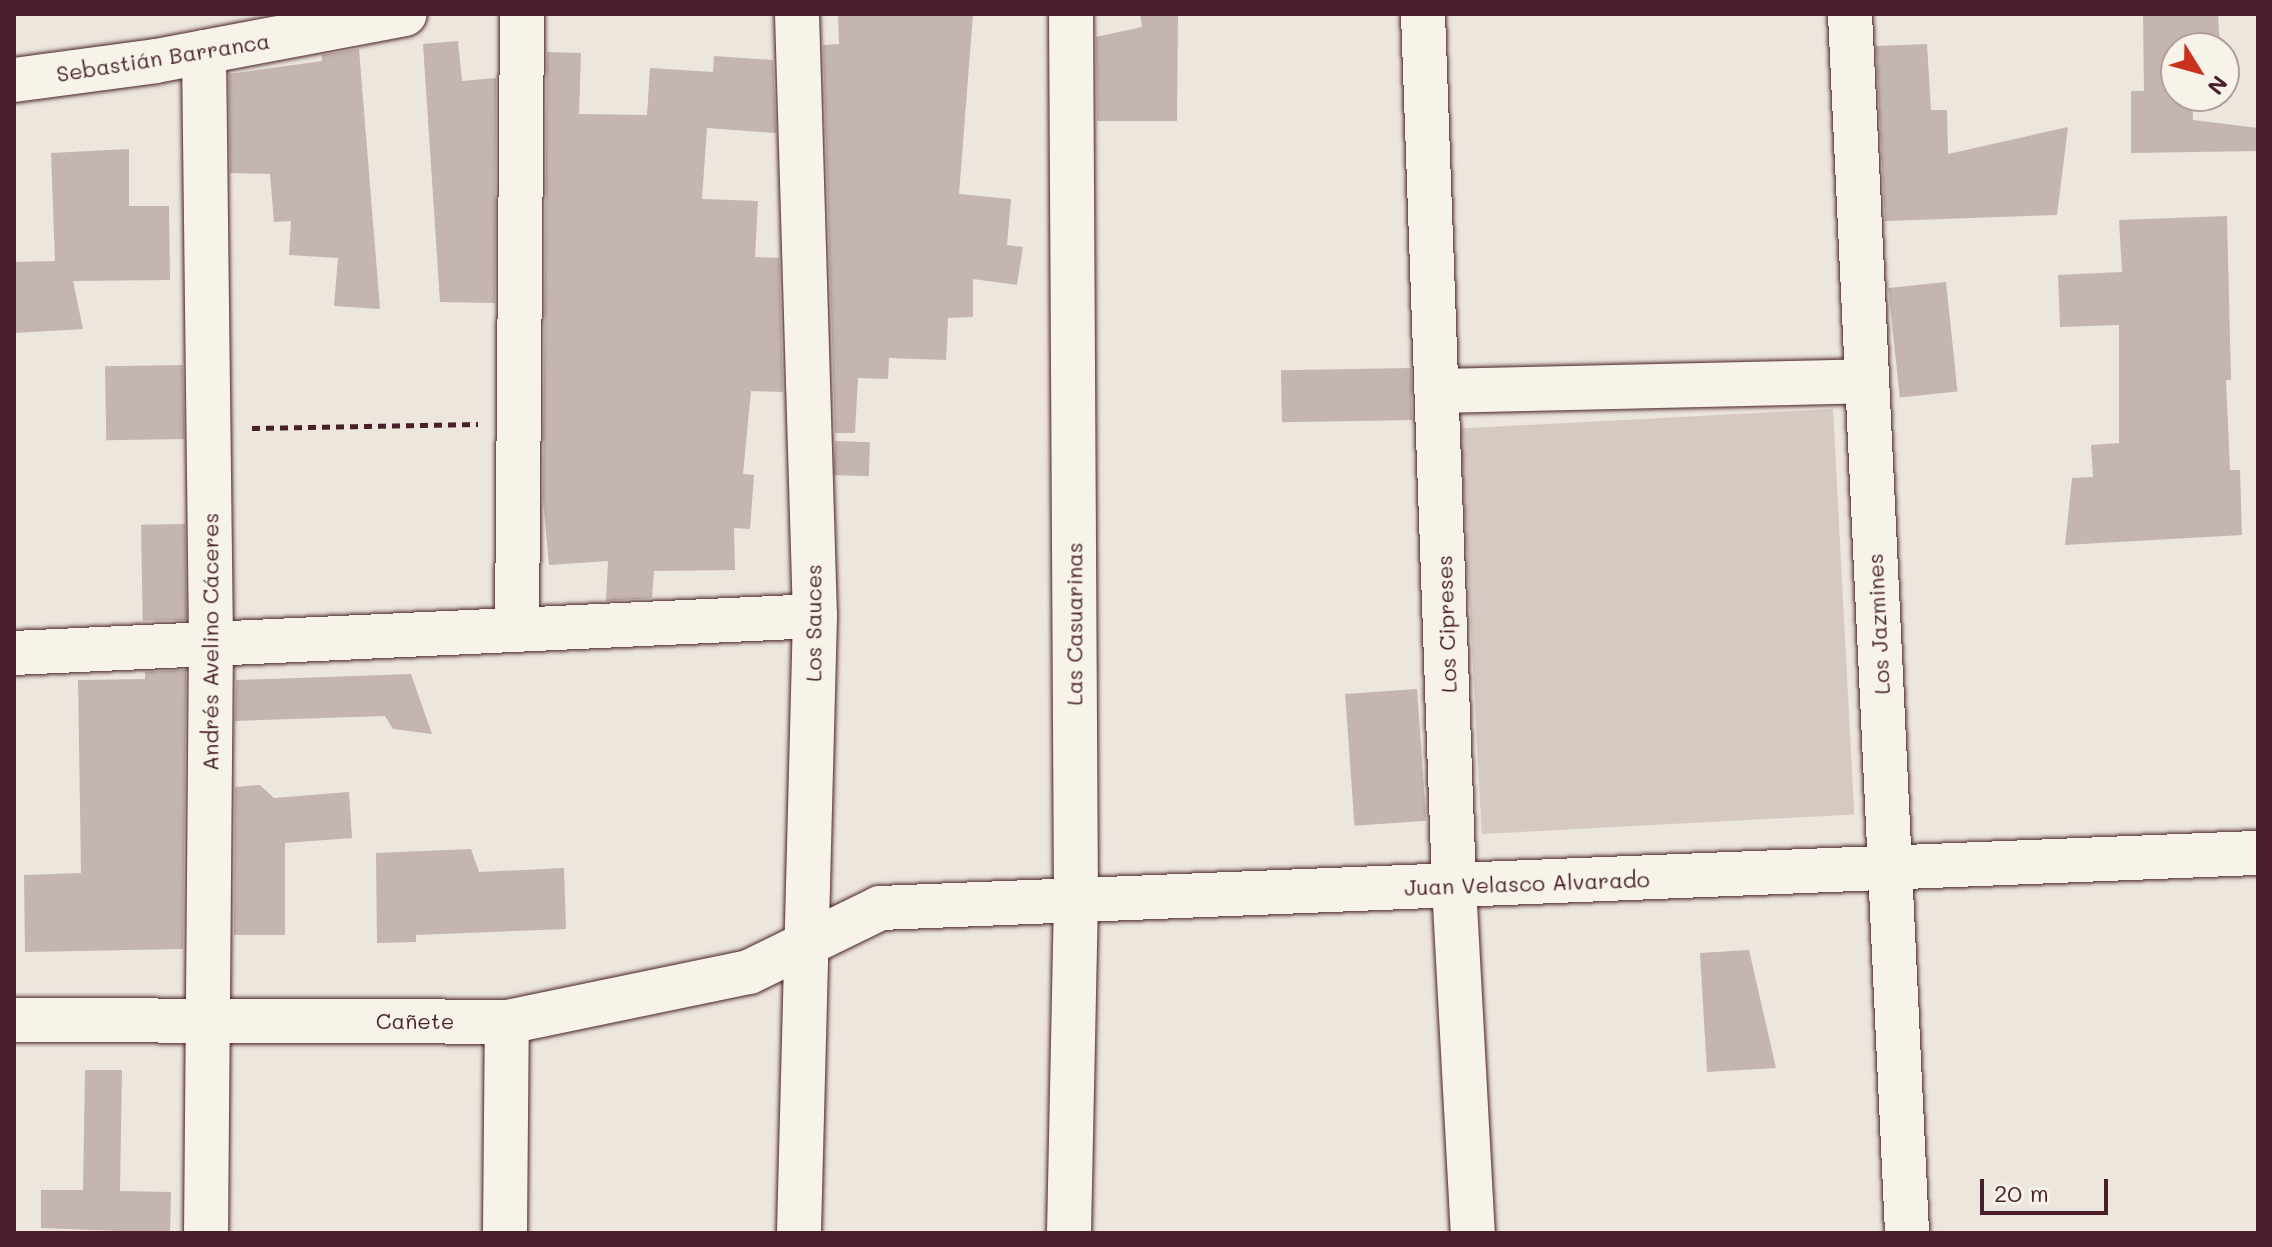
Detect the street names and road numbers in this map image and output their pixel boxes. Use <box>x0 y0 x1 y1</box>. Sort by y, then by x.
street label: Sebastián Barranca <box>54 27 272 87</box>
street label: Andrés Avelino Cáceres <box>197 513 223 771</box>
street label: Las Casuarinas <box>1061 542 1087 706</box>
street label: Los Jazmines <box>1861 553 1895 695</box>
street label: Los Cipreses <box>1430 555 1462 693</box>
street label: Los Sauces <box>800 564 826 682</box>
street label: Juan Velasco Alvarado <box>1404 866 1650 900</box>
street label: Cañete <box>376 1008 454 1034</box>

